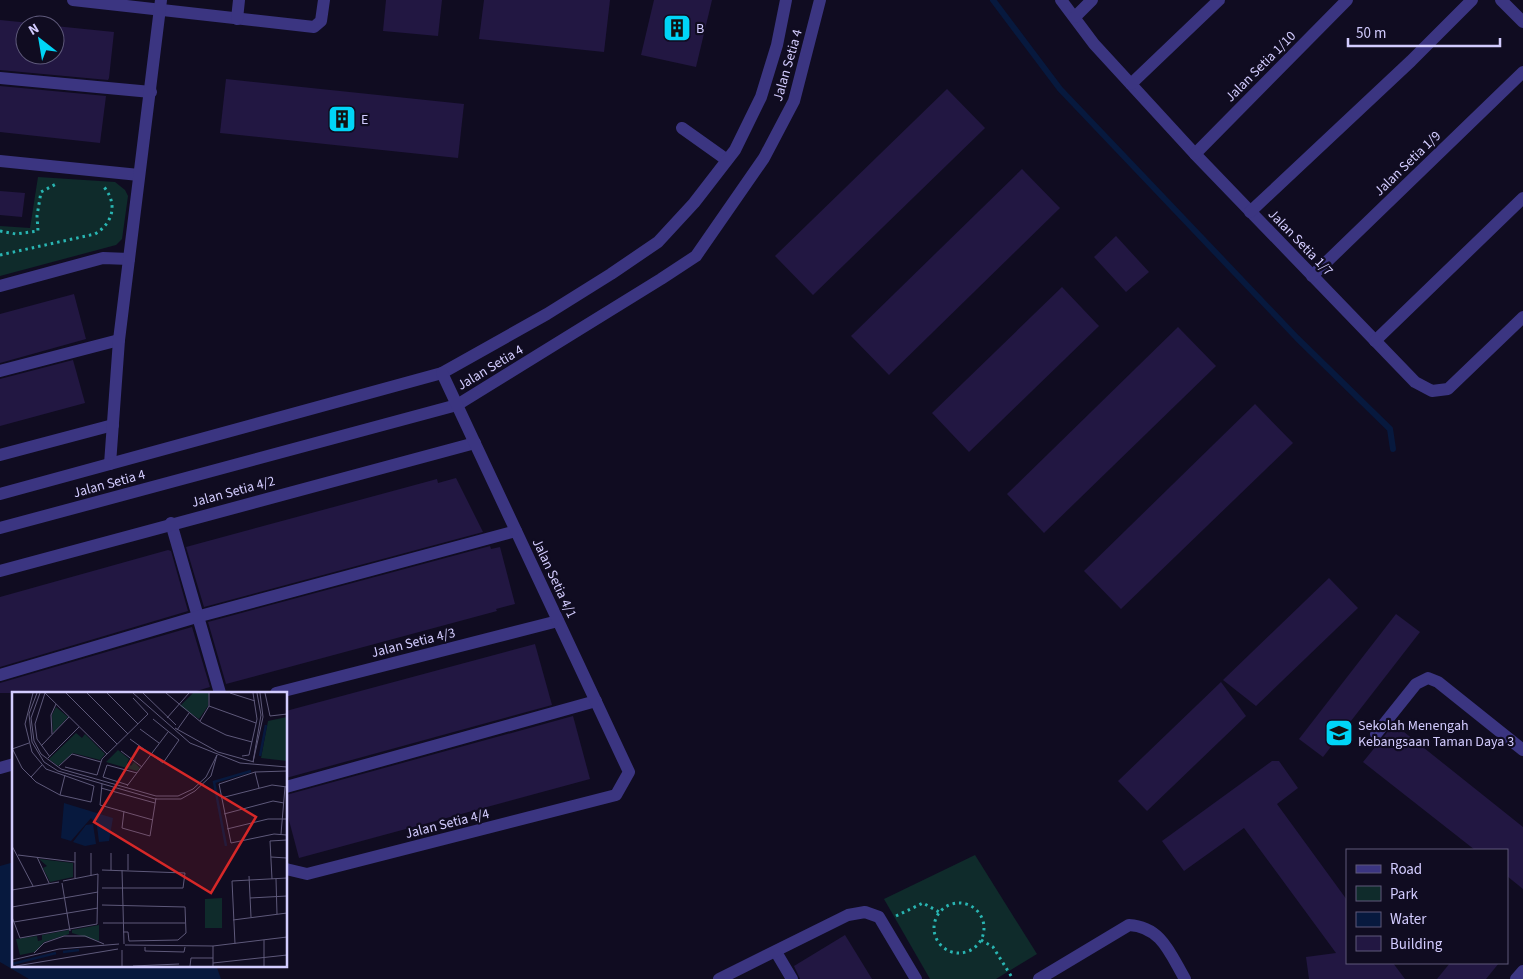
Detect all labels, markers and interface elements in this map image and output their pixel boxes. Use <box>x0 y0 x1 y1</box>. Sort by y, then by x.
building icon: B <box>662 13 692 43</box>
north arrow <box>15 15 65 65</box>
scale bar <box>1348 15 1500 47</box>
text: N <box>25 19 43 41</box>
place label: B <box>696 19 704 39</box>
text: 50 m <box>1356 23 1386 44</box>
street label: Jalan Setia 4 <box>768 27 808 104</box>
street label: Jalan Setia 1/10 <box>1221 27 1301 107</box>
building icon: E <box>327 104 357 134</box>
place label: E <box>361 110 368 130</box>
street label: Jalan Setia 1/9 <box>1370 127 1446 201</box>
street label: Jalan Setia 1/7 <box>1263 205 1337 281</box>
street label: Jalan Setia 4 <box>454 340 527 396</box>
street label: Jalan Setia 4 <box>71 465 148 503</box>
street label: Jalan Setia 4/2 <box>189 471 277 513</box>
street label: Jalan Setia 4/1 <box>527 535 581 622</box>
street label: Jalan Setia 4/3 <box>369 623 457 663</box>
inset map <box>12 692 288 966</box>
place label: Sekolah Menengah Kebangsaan Taman Daya 3 <box>1358 716 1514 752</box>
school or university icon: Sekolah Menengah Kebangsaan Taman Daya 3 <box>1324 718 1354 748</box>
street label: Jalan Setia 4/4 <box>403 804 491 844</box>
legend <box>1346 849 1508 964</box>
text: Road <box>1390 859 1422 880</box>
text: Park <box>1390 884 1419 905</box>
text: Water <box>1390 909 1427 930</box>
text: Building <box>1390 934 1443 955</box>

